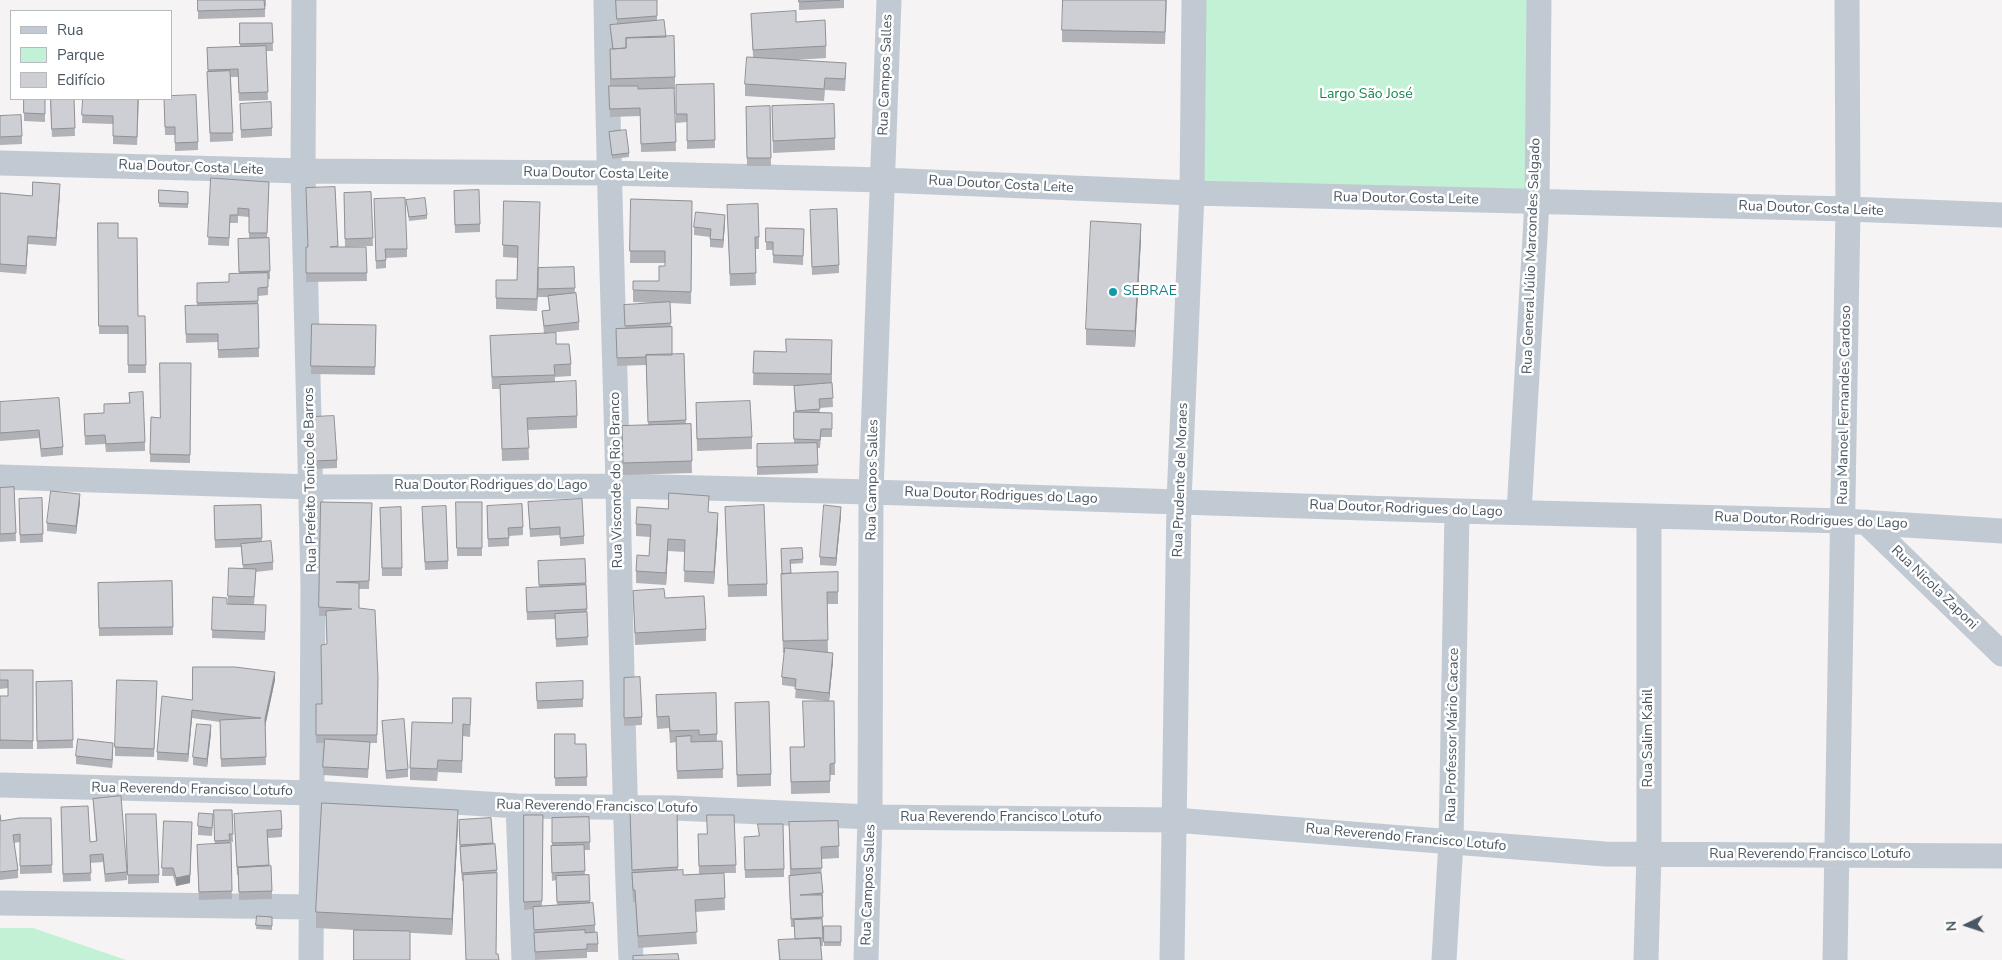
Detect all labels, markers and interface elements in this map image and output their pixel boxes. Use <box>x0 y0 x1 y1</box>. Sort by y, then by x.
legend <box>10 10 172 100</box>
street label: Rua Campos Salles <box>875 14 897 136</box>
text: Rua <box>57 20 83 40</box>
text: Parque <box>57 45 105 65</box>
text: Edifício <box>57 70 105 90</box>
park label: Largo São José <box>1319 87 1413 103</box>
street label: Rua General Júlio Marcondes Salgado <box>1519 138 1545 374</box>
street label: Rua Doutor Costa Leite <box>118 157 264 179</box>
street label: Rua Doutor Costa Leite <box>523 164 669 184</box>
street label: Rua Doutor Costa Leite <box>928 173 1074 197</box>
street label: Rua Doutor Costa Leite <box>1333 189 1479 209</box>
street label: Rua Doutor Costa Leite <box>1738 198 1884 220</box>
place label: SEBRAE <box>1123 284 1177 300</box>
marker: SEBRAE <box>1107 286 1119 298</box>
street label: Rua Manoel Fernandes Cardoso <box>1835 305 1855 505</box>
street label: Rua Prefeito Tonico de Barros <box>301 387 321 573</box>
street label: Rua Visconde do Rio Branco <box>607 392 627 568</box>
street label: Rua Prudente de Moraes <box>1170 402 1192 558</box>
street label: Rua Campos Salles <box>864 419 882 541</box>
street label: Rua Doutor Rodrigues do Lago <box>394 478 588 494</box>
street label: Rua Doutor Rodrigues do Lago <box>904 484 1098 508</box>
street label: Rua Doutor Rodrigues do Lago <box>1309 497 1503 521</box>
street label: Rua Doutor Rodrigues do Lago <box>1714 509 1908 533</box>
street label: Rua Nicola Zaponi <box>1887 542 1981 634</box>
street label: Rua Professor Mário Cacace <box>1443 648 1463 822</box>
street label: Rua Salim Kahil <box>1641 689 1657 787</box>
street label: Rua Reverendo Francisco Lotufo <box>91 780 293 800</box>
street label: Rua Reverendo Francisco Lotufo <box>496 797 698 817</box>
street label: Rua Reverendo Francisco Lotufo <box>900 810 1102 826</box>
street label: Rua Reverendo Francisco Lotufo <box>1305 821 1507 855</box>
street label: Rua Campos Salles <box>858 824 880 946</box>
street label: Rua Reverendo Francisco Lotufo <box>1709 847 1911 863</box>
north arrow <box>1942 900 1992 950</box>
text: N <box>1942 920 1961 932</box>

